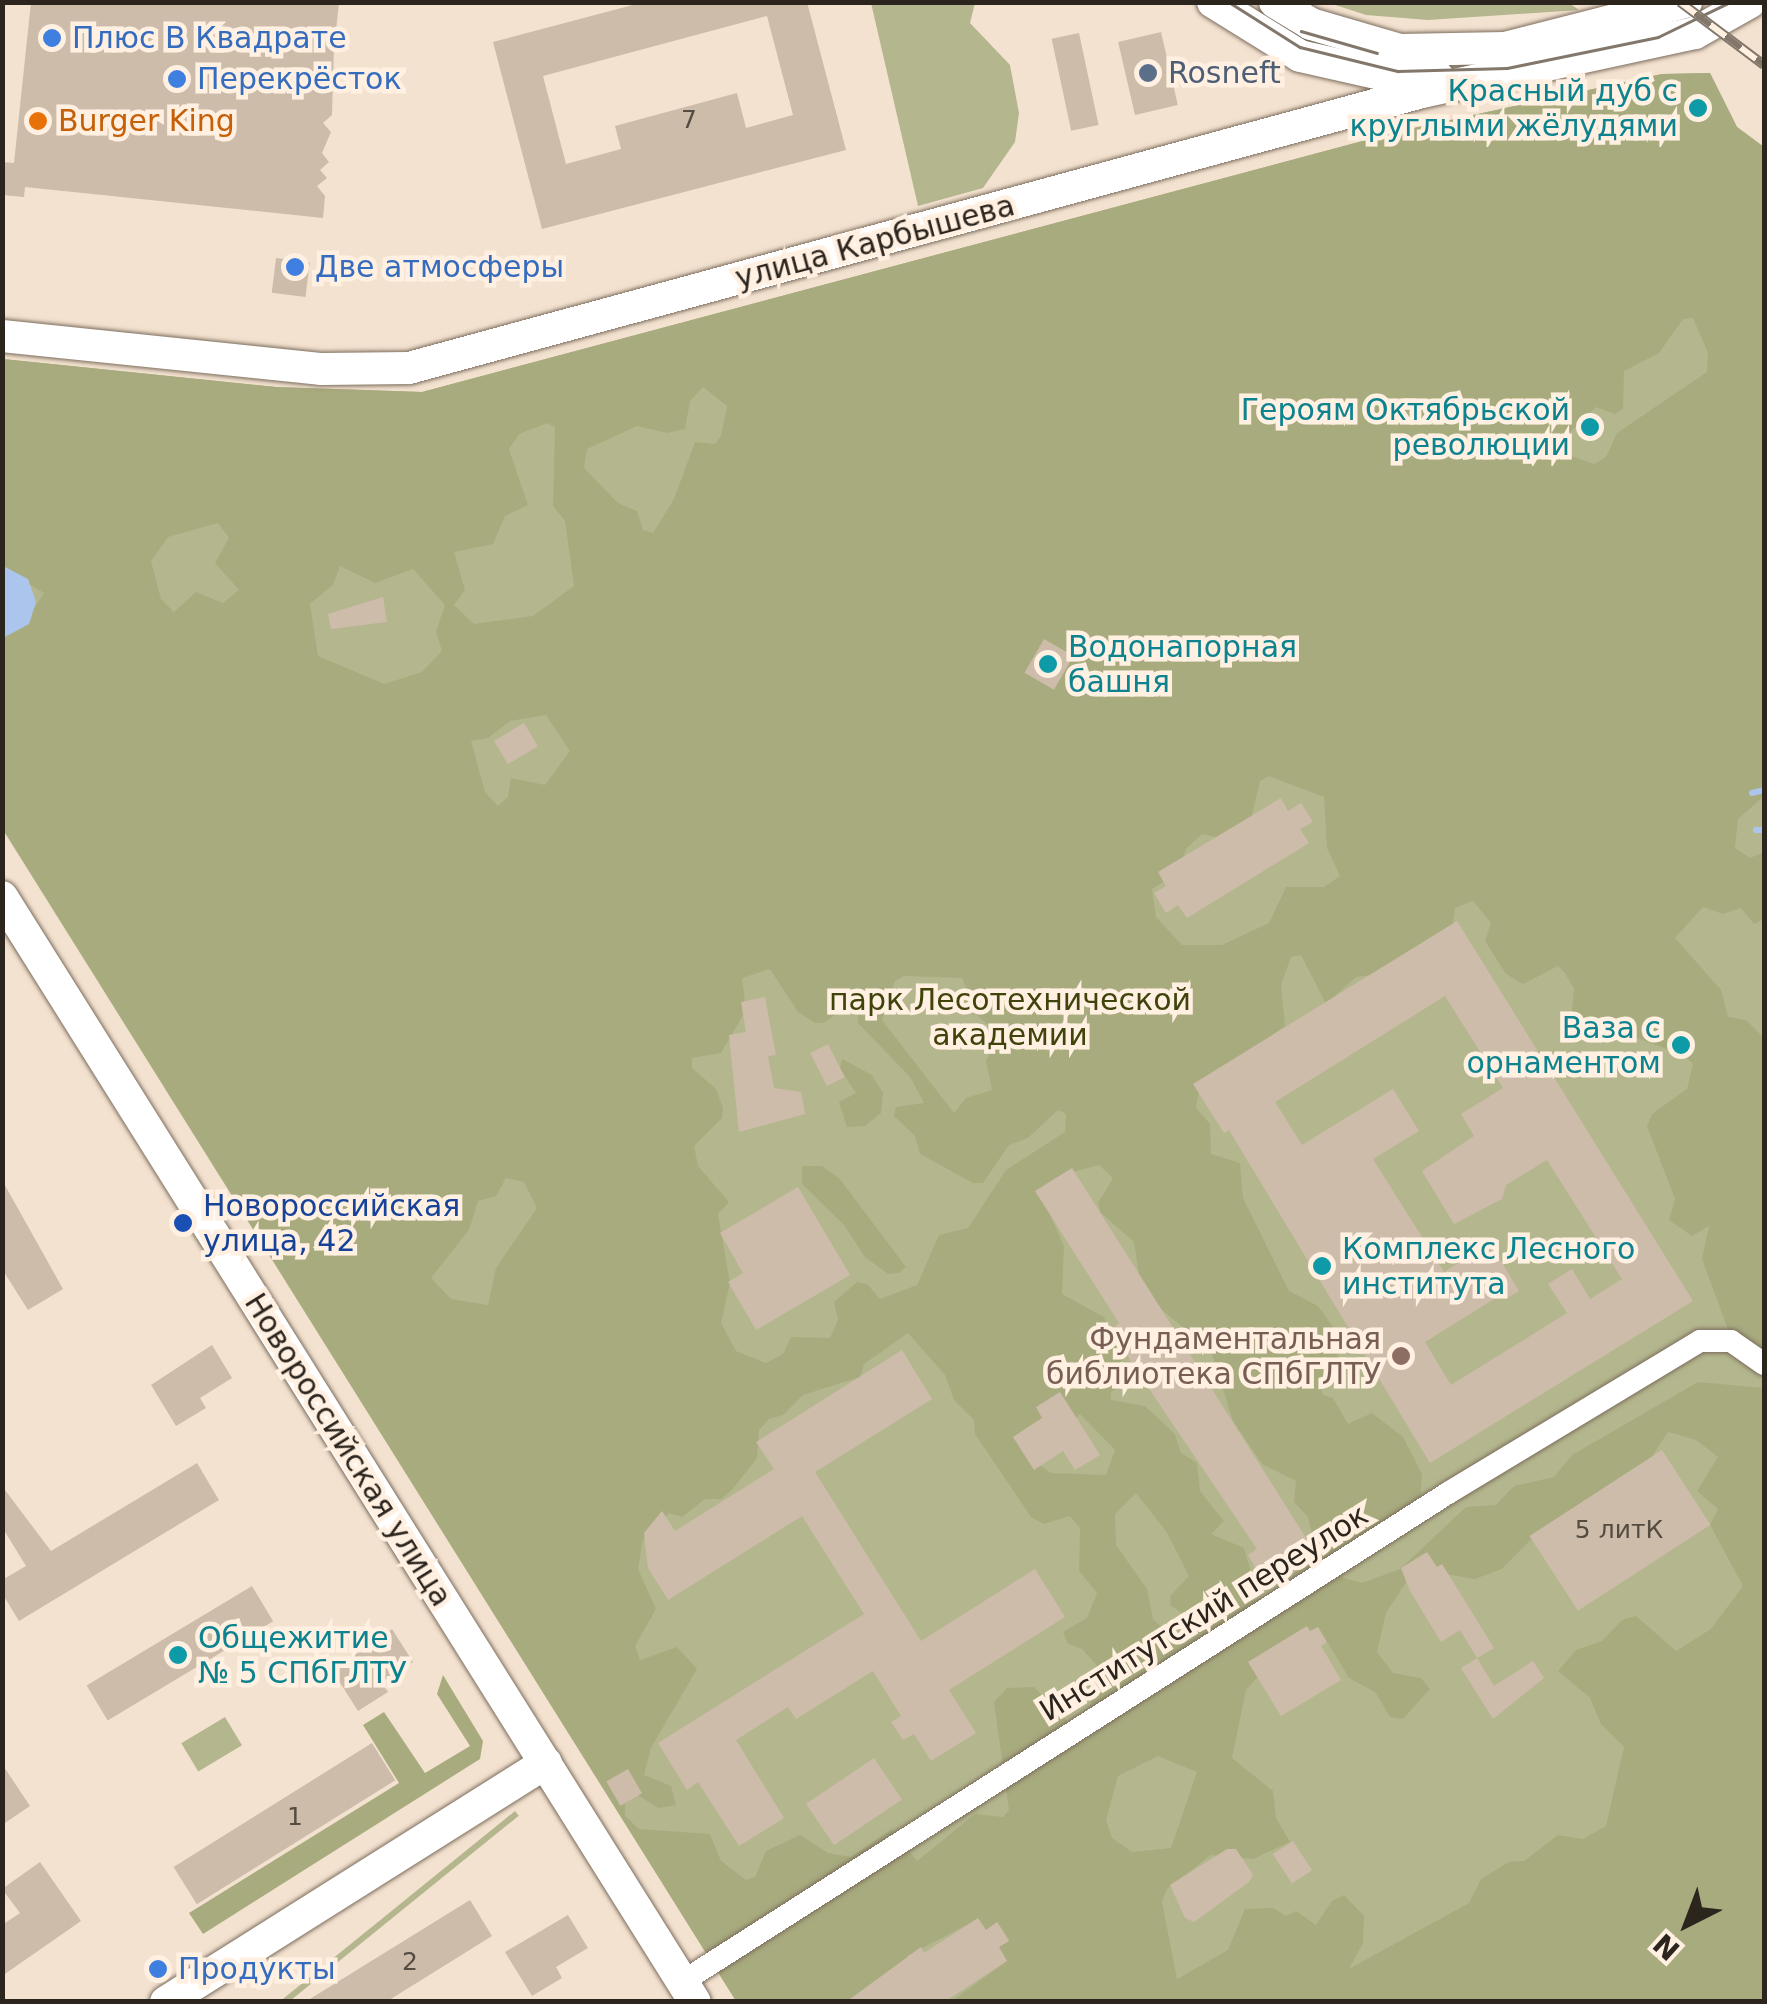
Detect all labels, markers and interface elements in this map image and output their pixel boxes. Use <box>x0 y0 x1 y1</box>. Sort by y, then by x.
place label: Плюс В Квадрате <box>72 20 347 56</box>
marker: Плюс В Квадрате <box>41 27 63 49</box>
place label: Rosneft <box>1168 55 1281 91</box>
place label: Перекрёсток <box>197 61 402 97</box>
marker: Rosneft <box>1137 62 1159 84</box>
marker: Перекрёсток <box>166 68 188 90</box>
place label: Красный дуб с круглыми жёлудями <box>1349 73 1678 144</box>
marker: Красный дуб с круглыми жёлудями <box>1687 97 1709 119</box>
place label: Burger King <box>58 103 235 139</box>
house number: 7 <box>681 105 697 135</box>
marker: Burger King <box>27 110 49 132</box>
street label: улица Карбышева <box>731 187 1019 297</box>
place label: Две атмосферы <box>315 249 564 285</box>
marker: Две атмосферы <box>284 256 306 278</box>
place label: Героям Октябрьской революции <box>1241 392 1570 462</box>
marker: Героям Октябрьской революции <box>1579 416 1601 438</box>
place label: Водонапорная башня <box>1068 629 1297 700</box>
marker: Водонапорная башня <box>1037 653 1059 675</box>
park label: парк Лесотехнической академии <box>829 982 1191 1052</box>
place label: Ваза с орнаментом <box>1466 1010 1661 1080</box>
marker: Ваза с орнаментом <box>1670 1034 1692 1056</box>
place label: Новороссийская улица, 42 <box>203 1188 460 1258</box>
marker: Новороссийская улица, 42 <box>172 1212 194 1234</box>
place label: Комплекс Лесного института <box>1342 1231 1635 1302</box>
marker: Комплекс Лесного института <box>1311 1255 1333 1277</box>
street label: Новороссийская улица <box>237 1287 459 1613</box>
place label: Фундаментальная библиотека СПбГЛТУ <box>1046 1321 1381 1392</box>
marker: Фундаментальная библиотека СПбГЛТУ <box>1390 1345 1412 1367</box>
street label: Институтский переулок <box>1033 1497 1375 1729</box>
house number: 5 литК <box>1575 1515 1663 1545</box>
place label: Общежитие № 5 СПбГЛТУ <box>198 1620 407 1690</box>
marker: Общежитие № 5 СПбГЛТУ <box>167 1644 189 1666</box>
house number: 1 <box>287 1802 303 1832</box>
north arrow <box>1637 1874 1737 1974</box>
text: N <box>1647 1927 1686 1967</box>
house number: 2 <box>402 1947 418 1977</box>
place label: Продукты <box>178 1951 336 1987</box>
marker: Продукты <box>147 1958 169 1980</box>

